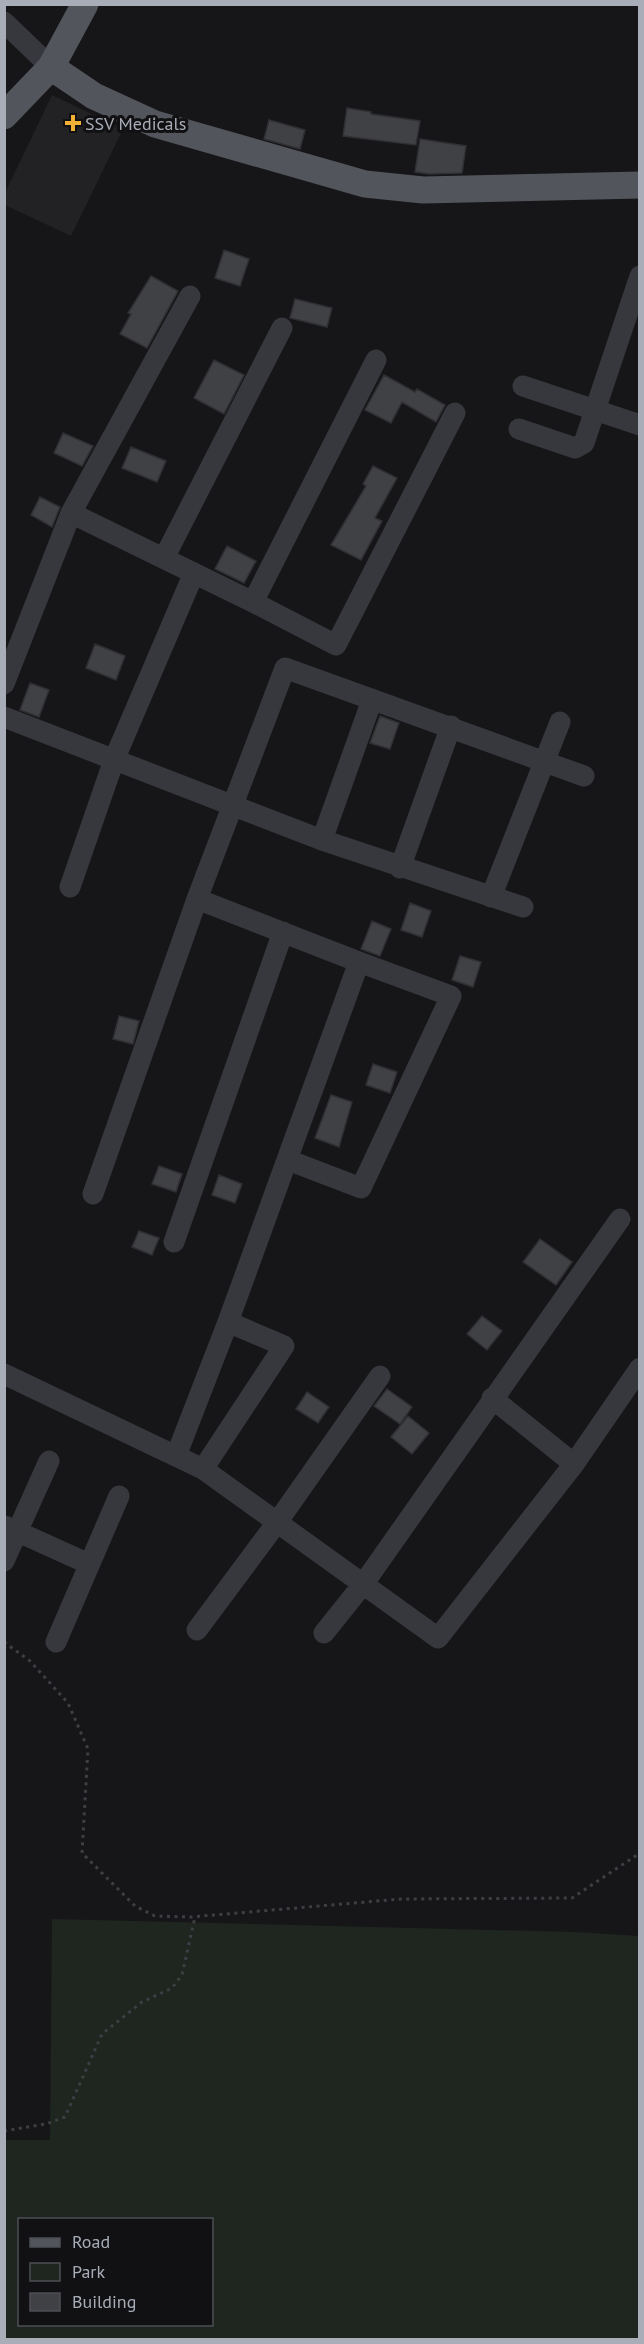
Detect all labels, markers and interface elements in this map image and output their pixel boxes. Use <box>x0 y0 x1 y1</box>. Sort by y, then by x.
place label: SSV Medicals <box>85 112 186 135</box>
marker: SSV Medicals <box>66 116 80 130</box>
legend <box>18 2218 213 2326</box>
text: Road <box>72 2230 110 2253</box>
text: Park <box>72 2260 105 2283</box>
text: Building <box>72 2290 136 2313</box>

